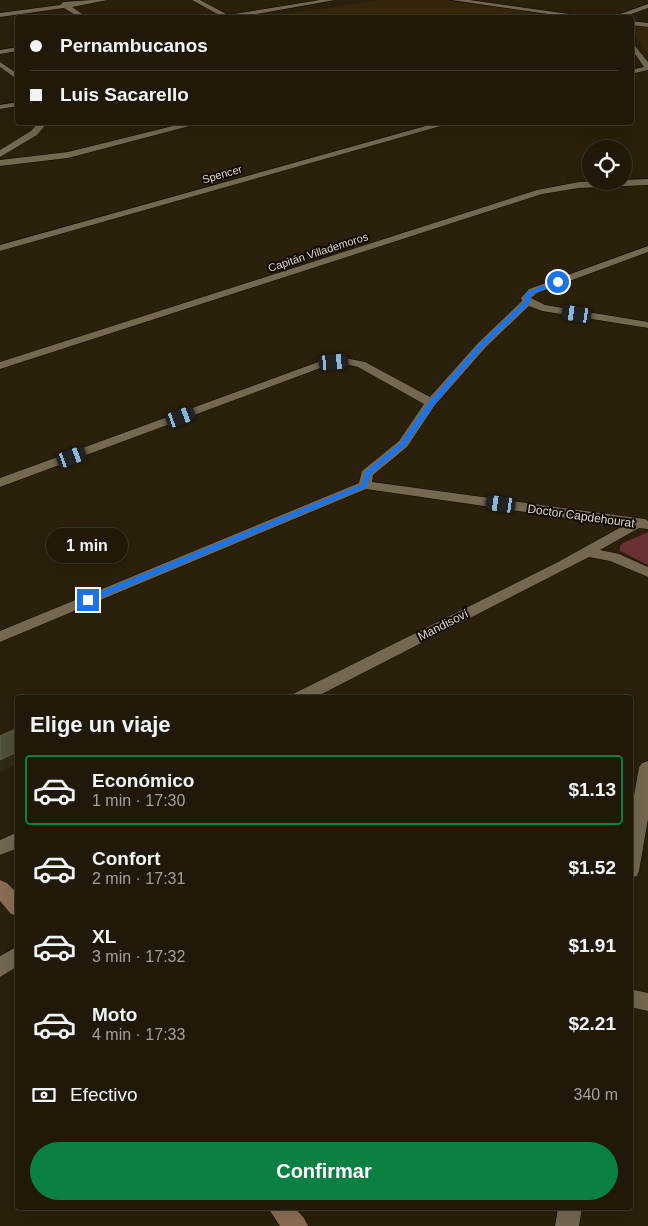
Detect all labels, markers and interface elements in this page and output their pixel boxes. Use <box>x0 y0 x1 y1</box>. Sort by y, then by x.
text: Pernambucanos <box>60 35 208 56</box>
text: Luis Sacarello <box>60 84 189 105</box>
map controls <box>582 140 632 190</box>
button: locate <box>582 140 632 190</box>
street label: Spencer <box>201 162 244 185</box>
street label: Capitán Villademoros <box>267 230 370 274</box>
route start <box>547 271 569 293</box>
car <box>561 304 592 324</box>
car <box>318 353 349 371</box>
car <box>164 405 197 429</box>
car <box>55 445 88 469</box>
car <box>485 494 516 514</box>
street label: Doctor Capdehourat <box>527 502 636 531</box>
callout: 1 min <box>47 528 129 562</box>
text: 1 min <box>66 537 108 554</box>
route end <box>77 589 99 611</box>
street label: Mandisoví <box>415 606 471 644</box>
text: Elige un viaje <box>30 712 171 737</box>
icon: car <box>32 768 77 813</box>
text: Económico <box>92 770 194 791</box>
text: $1.13 <box>568 779 616 800</box>
text: 1 min · 17:30 <box>92 792 185 809</box>
icon: car <box>32 846 77 891</box>
text: Confort <box>92 848 161 869</box>
text: $1.52 <box>568 857 616 878</box>
text: 2 min · 17:31 <box>92 870 185 887</box>
icon: car <box>32 924 77 969</box>
text: XL <box>92 926 116 947</box>
text: $1.91 <box>568 935 616 956</box>
text: 3 min · 17:32 <box>92 948 185 965</box>
icon: car <box>32 1002 77 1047</box>
text: Moto <box>92 1004 137 1025</box>
text: $2.21 <box>568 1013 616 1034</box>
text: 4 min · 17:33 <box>92 1026 185 1043</box>
icon: cash <box>30 1081 58 1109</box>
text: Efectivo <box>70 1084 138 1105</box>
text: 340 m <box>574 1086 618 1103</box>
button: Confirmar <box>30 1142 618 1200</box>

